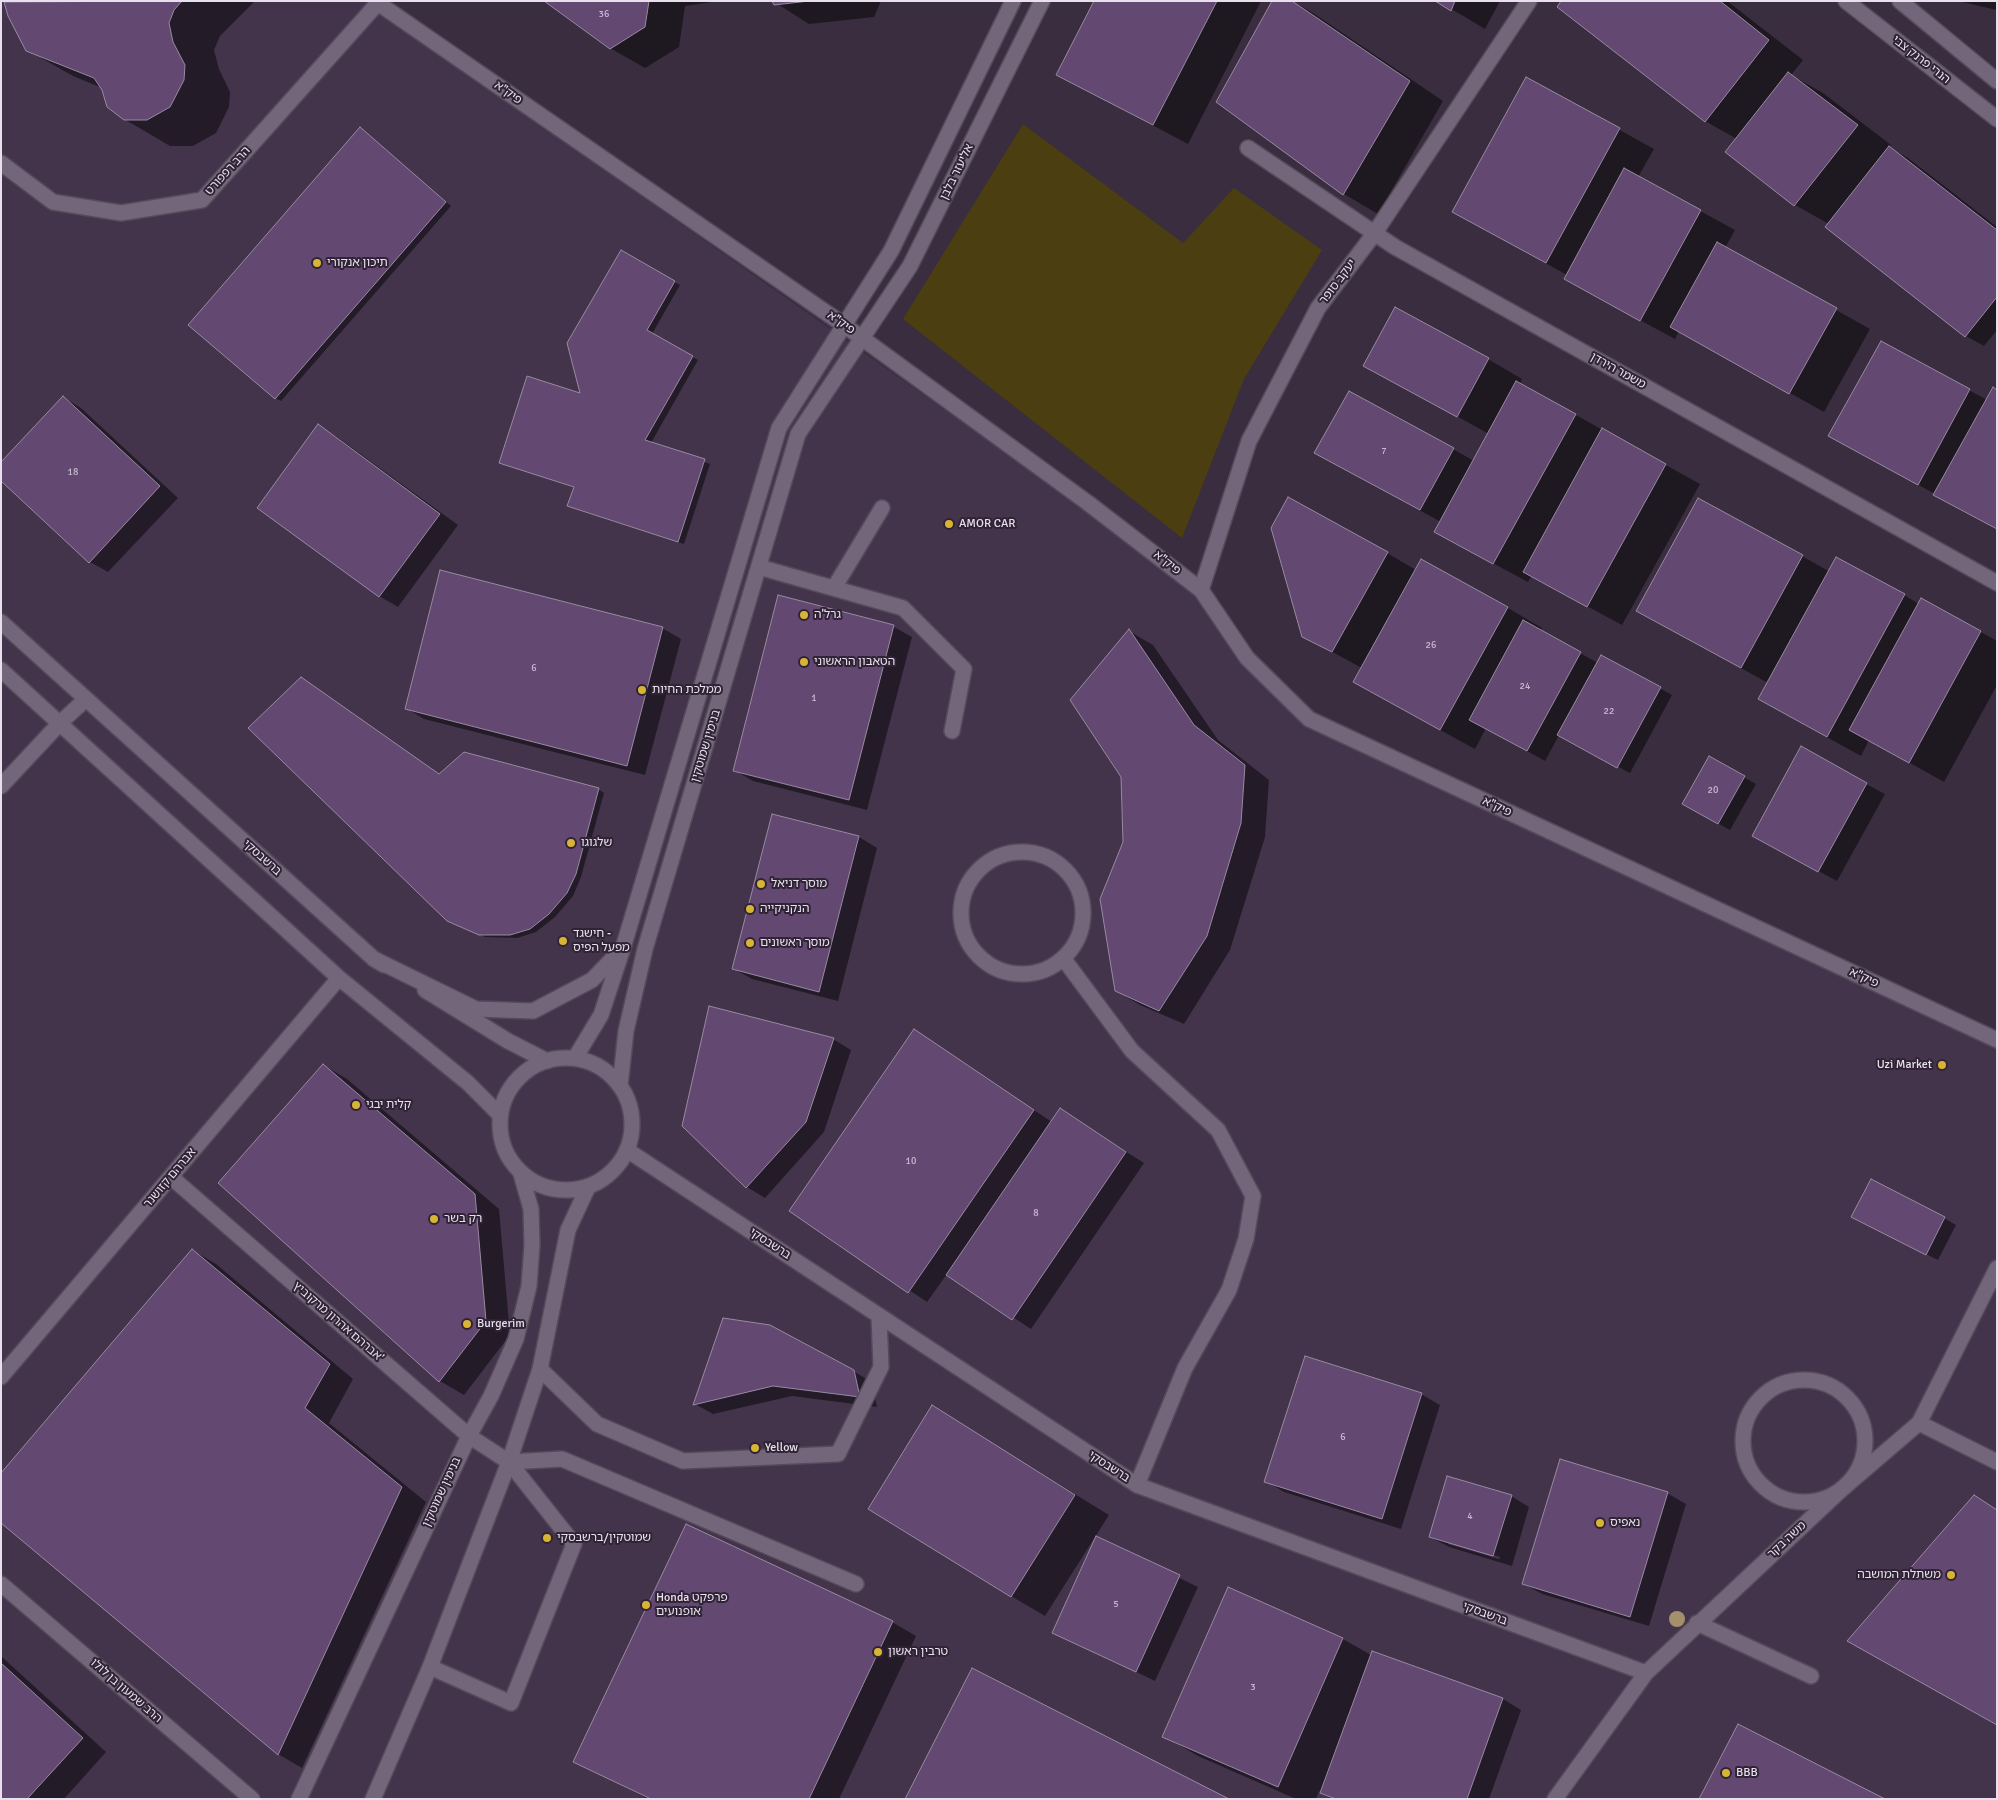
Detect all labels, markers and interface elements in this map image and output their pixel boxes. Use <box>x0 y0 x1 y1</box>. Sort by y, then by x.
house number: 36 <box>599 8 609 20</box>
street label: הנרי פרנק צבי <box>1889 33 1953 87</box>
street label: פיק"א <box>491 78 525 108</box>
street label: אליעזר בלבן <box>937 142 977 202</box>
street label: הרב רפפורט <box>202 144 254 198</box>
place label: תיכון אנקורי <box>327 256 388 270</box>
marker: תיכון אנקורי <box>311 257 323 269</box>
street label: יעקב סופר <box>1317 257 1359 307</box>
street label: פיק"א <box>824 308 858 338</box>
street label: משמר הירדן <box>1588 350 1648 392</box>
house number: 7 <box>1381 445 1387 457</box>
house number: 18 <box>68 466 78 478</box>
place label: AMOR CAR <box>959 517 1016 531</box>
marker: AMOR CAR <box>943 518 955 530</box>
street label: פיק"א <box>1151 548 1183 578</box>
place label: גרל'ה <box>814 608 841 622</box>
marker: גרל'ה <box>798 609 810 621</box>
house number: 26 <box>1426 639 1436 651</box>
place label: הטאבון הראשוני <box>814 655 895 669</box>
marker: הטאבון הראשוני <box>798 656 810 668</box>
house number: 6 <box>531 662 537 674</box>
house number: 24 <box>1520 680 1530 692</box>
place label: ממלכת החיות <box>652 683 721 697</box>
marker: ממלכת החיות <box>636 684 648 696</box>
house number: 1 <box>811 692 817 704</box>
house number: 22 <box>1604 705 1614 717</box>
street label: בנימין שמוטקין <box>688 708 724 784</box>
house number: 20 <box>1708 784 1718 796</box>
street label: פיק"א <box>1480 794 1514 820</box>
place label: שלגוגו <box>581 836 612 850</box>
street label: ברשבסקי <box>240 837 284 879</box>
marker: שלגוגו <box>565 837 577 849</box>
place label: מוסך דניאל <box>771 877 827 891</box>
marker: מוסך דניאל <box>755 878 767 890</box>
place label: הנקניקייה <box>760 902 809 916</box>
marker: הנקניקייה <box>744 903 756 915</box>
place label: חישגד - מפעל הפיס <box>573 927 630 955</box>
marker: חישגד - מפעל הפיס <box>557 935 569 947</box>
place label: מוסך ראשונים <box>760 936 830 950</box>
marker: מוסך ראשונים <box>744 937 756 949</box>
street label: פיק"א <box>1847 965 1881 991</box>
place label: Uzi Market <box>1877 1058 1932 1072</box>
marker: Uzi Market <box>1936 1059 1948 1071</box>
place label: קלית יבגי <box>366 1098 411 1112</box>
marker: קלית יבגי <box>350 1099 362 1111</box>
street label: אברהם קזושנר <box>141 1145 199 1211</box>
house number: 10 <box>906 1155 916 1167</box>
house number: 8 <box>1033 1207 1039 1219</box>
place label: רק בשר <box>444 1212 482 1226</box>
marker: רק בשר <box>428 1213 440 1225</box>
street label: ברשבסקי <box>747 1225 793 1263</box>
street label: אברהם אהרון מרקוביץ' <box>290 1279 386 1365</box>
place label: Burgerim <box>477 1317 525 1331</box>
marker: Burgerim <box>461 1318 473 1330</box>
house number: 6 <box>1340 1431 1346 1443</box>
place label: Yellow <box>765 1441 798 1455</box>
marker: Yellow <box>749 1442 761 1454</box>
street label: ברשבסקי <box>1086 1448 1132 1486</box>
street label: בנימין שמוטקין <box>420 1455 464 1529</box>
house number: 4 <box>1467 1510 1473 1522</box>
place label: נאפיס <box>1610 1516 1640 1530</box>
marker: נאפיס <box>1594 1517 1606 1529</box>
street label: משה בקר <box>1765 1519 1809 1561</box>
place label: שמוטקין/ברשבסקי <box>557 1531 651 1545</box>
marker: שמוטקין/ברשבסקי <box>541 1532 553 1544</box>
place label: משתלת המושבה <box>1857 1568 1941 1582</box>
marker: משתלת המושבה <box>1945 1569 1957 1581</box>
place label: Honda פרפקט אופנועים <box>656 1591 728 1619</box>
house number: 5 <box>1113 1598 1119 1610</box>
marker: Honda פרפקט אופנועים <box>640 1599 652 1611</box>
street label: ברשבסקי <box>1461 1599 1509 1629</box>
place label: טרבין ראשון <box>888 1645 948 1659</box>
marker: טרבין ראשון <box>872 1646 884 1658</box>
street label: הרב שמעון בן לולו <box>87 1656 165 1726</box>
house number: 3 <box>1250 1681 1256 1693</box>
place label: BBB <box>1736 1766 1758 1780</box>
marker: BBB <box>1720 1767 1732 1779</box>

